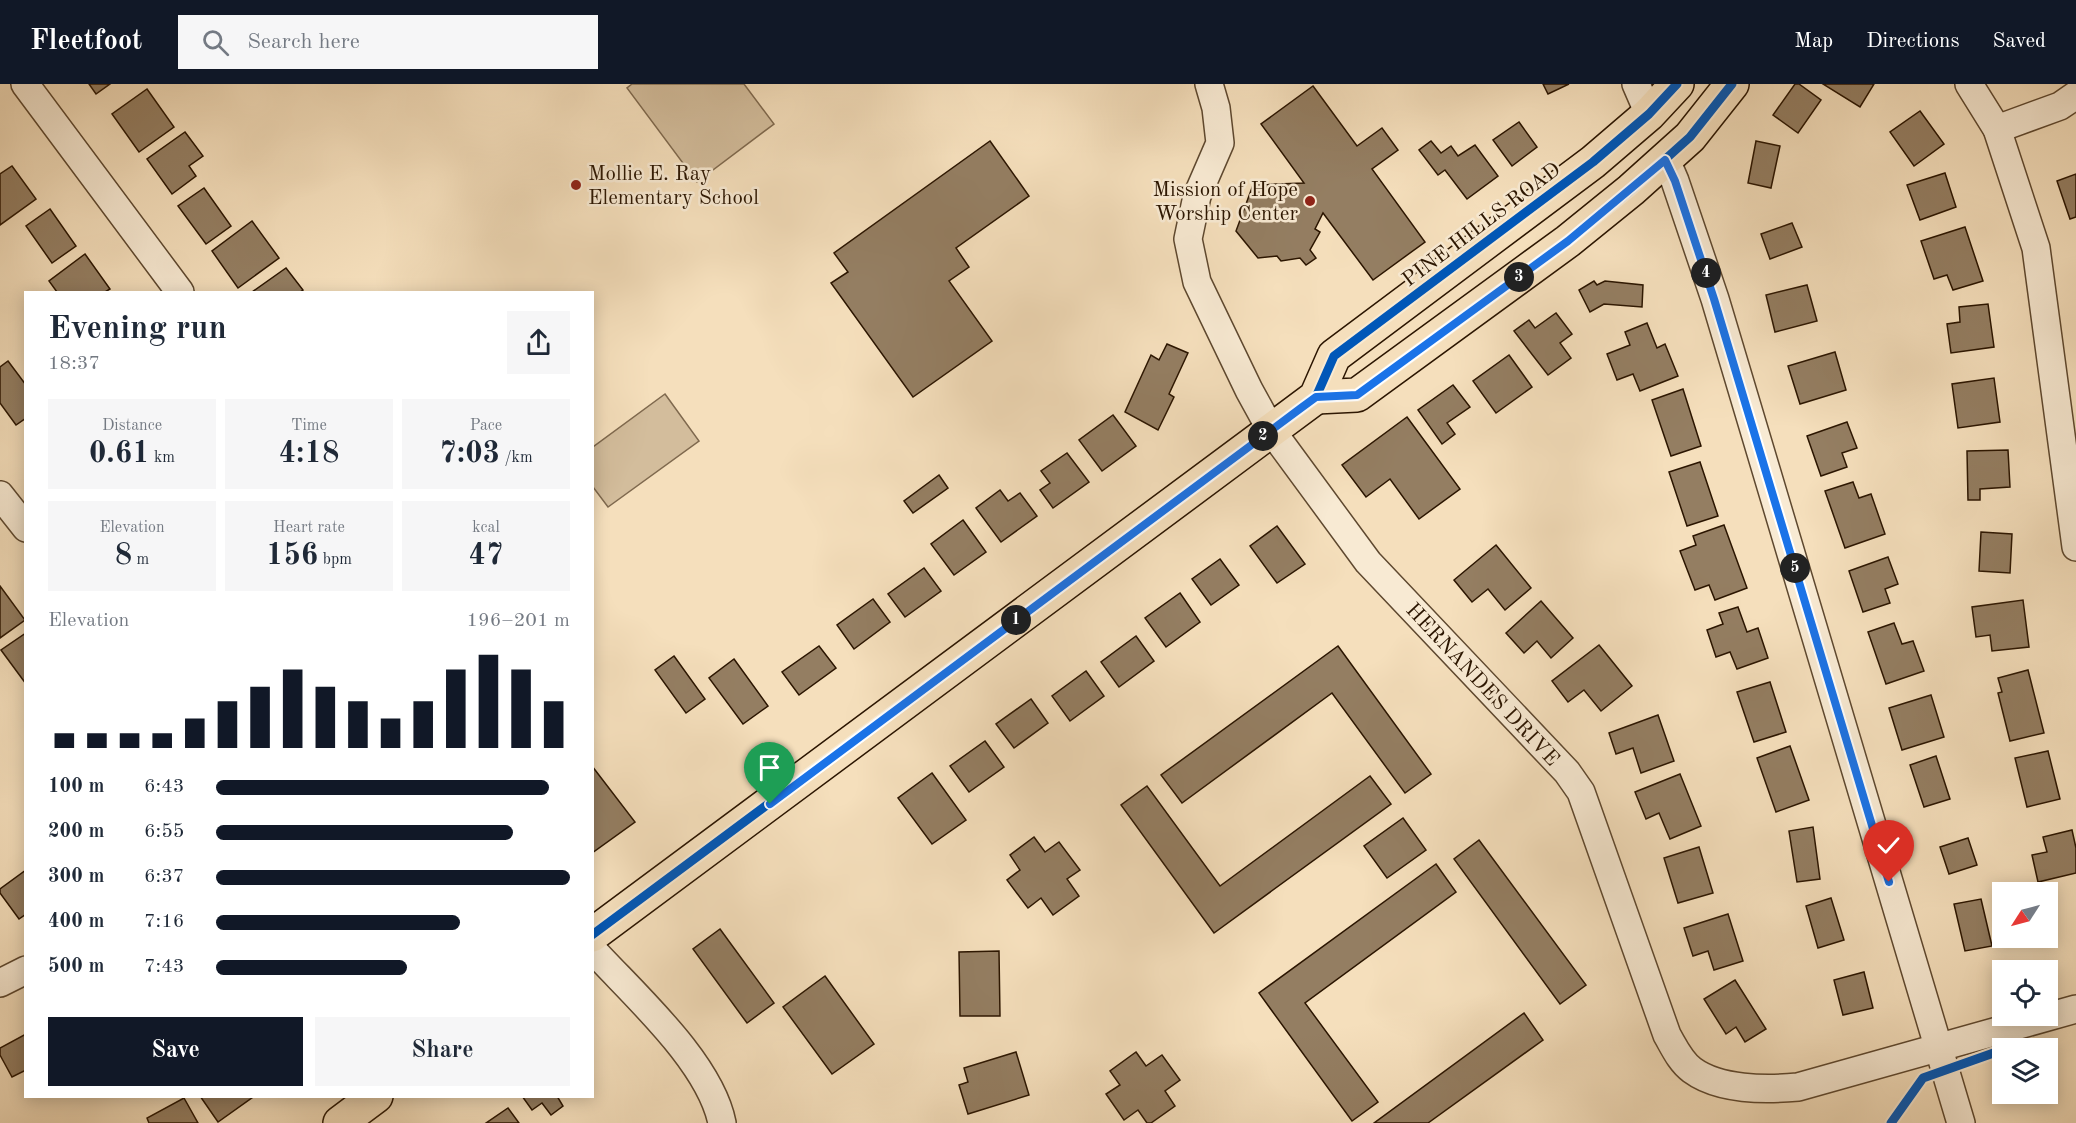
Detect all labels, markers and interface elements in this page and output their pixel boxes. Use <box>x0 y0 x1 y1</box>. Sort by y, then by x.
search box <box>178 15 598 69</box>
icon: search <box>199 26 232 59</box>
text: Fleetfoot <box>30 28 142 56</box>
text: Search here <box>247 31 360 53</box>
text: Map <box>1794 31 1833 52</box>
text: Directions <box>1866 31 1960 52</box>
text: Saved <box>1993 31 2046 52</box>
street label: PINE HILLS ROAD <box>1399 159 1565 291</box>
place label: Mollie E. Ray Elementary School <box>588 164 759 209</box>
marker: Mollie E. Ray Elementary School <box>569 178 583 192</box>
place label: Mission of Hope Worship Center <box>1152 180 1298 225</box>
marker: Mission of Hope Worship Center <box>1303 194 1317 208</box>
pin: 4 <box>1691 258 1721 288</box>
pin: 3 <box>1504 262 1534 292</box>
text: 4 <box>1701 265 1711 281</box>
text: 3 <box>1514 269 1524 285</box>
button: share <box>507 311 570 374</box>
text: Evening run <box>48 313 227 346</box>
text: 18:37 <box>48 354 100 374</box>
text: Distance <box>102 418 162 434</box>
text: Time <box>291 418 327 434</box>
text: Pace <box>470 418 502 434</box>
pin: 2 <box>1248 421 1278 451</box>
text: 2 <box>1258 428 1268 444</box>
text: 0.61 <box>89 439 150 469</box>
text: 4:18 <box>279 439 339 469</box>
text: 7:03 <box>439 439 500 469</box>
text: km <box>150 450 175 466</box>
text: /km <box>500 450 533 466</box>
text: Elevation <box>99 520 165 536</box>
text: Heart rate <box>273 520 345 536</box>
text: kcal <box>472 520 500 536</box>
text: 8 <box>115 541 132 571</box>
text: 156 <box>266 541 318 571</box>
text: 47 <box>469 541 503 571</box>
text: m <box>132 552 149 568</box>
text: bpm <box>318 552 352 568</box>
pin: 5 <box>1780 553 1810 583</box>
text: 5 <box>1790 560 1800 576</box>
street label: HERNANDES DRIVE <box>1401 600 1563 770</box>
pin: 1 <box>1001 605 1031 635</box>
text: Elevation <box>48 611 129 631</box>
text: 196–201 m <box>467 611 570 631</box>
text: 1 <box>1011 612 1021 628</box>
pin <box>744 742 795 804</box>
icon: arrive <box>753 751 786 784</box>
text: 100 m <box>48 777 104 797</box>
text: 6:43 <box>144 777 184 797</box>
pin <box>1863 820 1914 882</box>
text: 200 m <box>48 822 104 842</box>
text: 6:55 <box>144 822 184 842</box>
icon: check <box>1872 829 1905 862</box>
text: 300 m <box>48 867 104 887</box>
text: 6:37 <box>144 867 184 887</box>
north arrow <box>1992 882 2058 948</box>
map controls <box>1992 882 2058 1104</box>
text: 400 m <box>48 912 104 932</box>
text: 7:16 <box>144 912 184 932</box>
text: 500 m <box>48 957 104 977</box>
text: 7:43 <box>144 957 184 977</box>
button: locate <box>1992 960 2058 1026</box>
button: Save <box>48 1017 303 1086</box>
button: Share <box>315 1017 570 1086</box>
button: layers <box>1992 1038 2058 1104</box>

